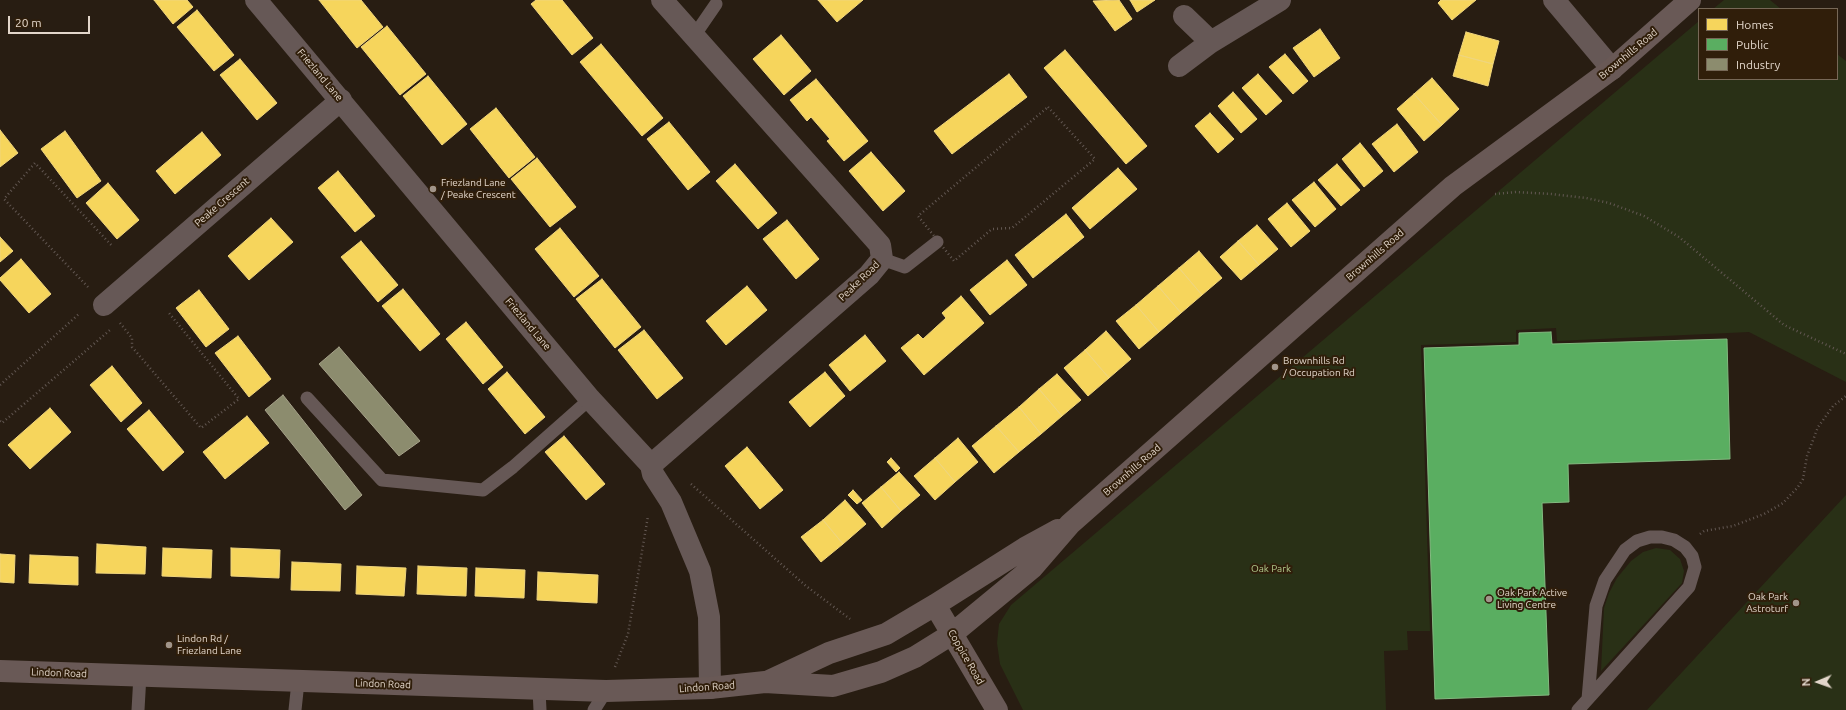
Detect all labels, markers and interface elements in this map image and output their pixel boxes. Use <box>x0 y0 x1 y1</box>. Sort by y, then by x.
scale bar <box>10 8 92 34</box>
legend <box>1698 8 1838 80</box>
text: 20 m <box>15 16 42 29</box>
text: Homes <box>1736 18 1774 31</box>
street label: Brownhills Road <box>1596 26 1660 82</box>
text: Public <box>1736 38 1769 51</box>
street label: Friezland Lane <box>295 46 345 104</box>
text: Industry <box>1736 58 1780 71</box>
street label: Peake Crescent <box>192 175 252 229</box>
place label: Friezland Lane / Peake Crescent <box>441 177 516 200</box>
marker: Friezland Lane / Peake Crescent <box>428 184 438 194</box>
street label: Brownhills Road <box>1344 227 1406 283</box>
street label: Peake Road <box>836 259 882 303</box>
street label: Friezland Lane <box>503 295 553 353</box>
place label: Brownhills Rd / Occupation Rd <box>1283 355 1355 378</box>
marker: Brownhills Rd / Occupation Rd <box>1270 362 1280 372</box>
street label: Brownhills Road <box>1101 442 1163 498</box>
park label: Oak Park <box>1251 563 1291 575</box>
place label: Oak Park Active Living Centre <box>1497 587 1567 610</box>
place label: Oak Park Astroturf <box>1746 591 1788 614</box>
marker: Oak Park Active Living Centre <box>1484 594 1494 604</box>
marker: Oak Park Astroturf <box>1791 598 1801 608</box>
street label: Coppice Road <box>945 627 987 687</box>
place label: Lindon Rd / Friezland Lane <box>177 633 242 656</box>
marker: Lindon Rd / Friezland Lane <box>164 640 174 650</box>
north arrow <box>1798 662 1838 702</box>
street label: Lindon Road <box>31 666 87 680</box>
street label: Lindon Road <box>355 677 411 691</box>
text: N <box>1800 678 1812 687</box>
street label: Lindon Road <box>679 679 735 695</box>

